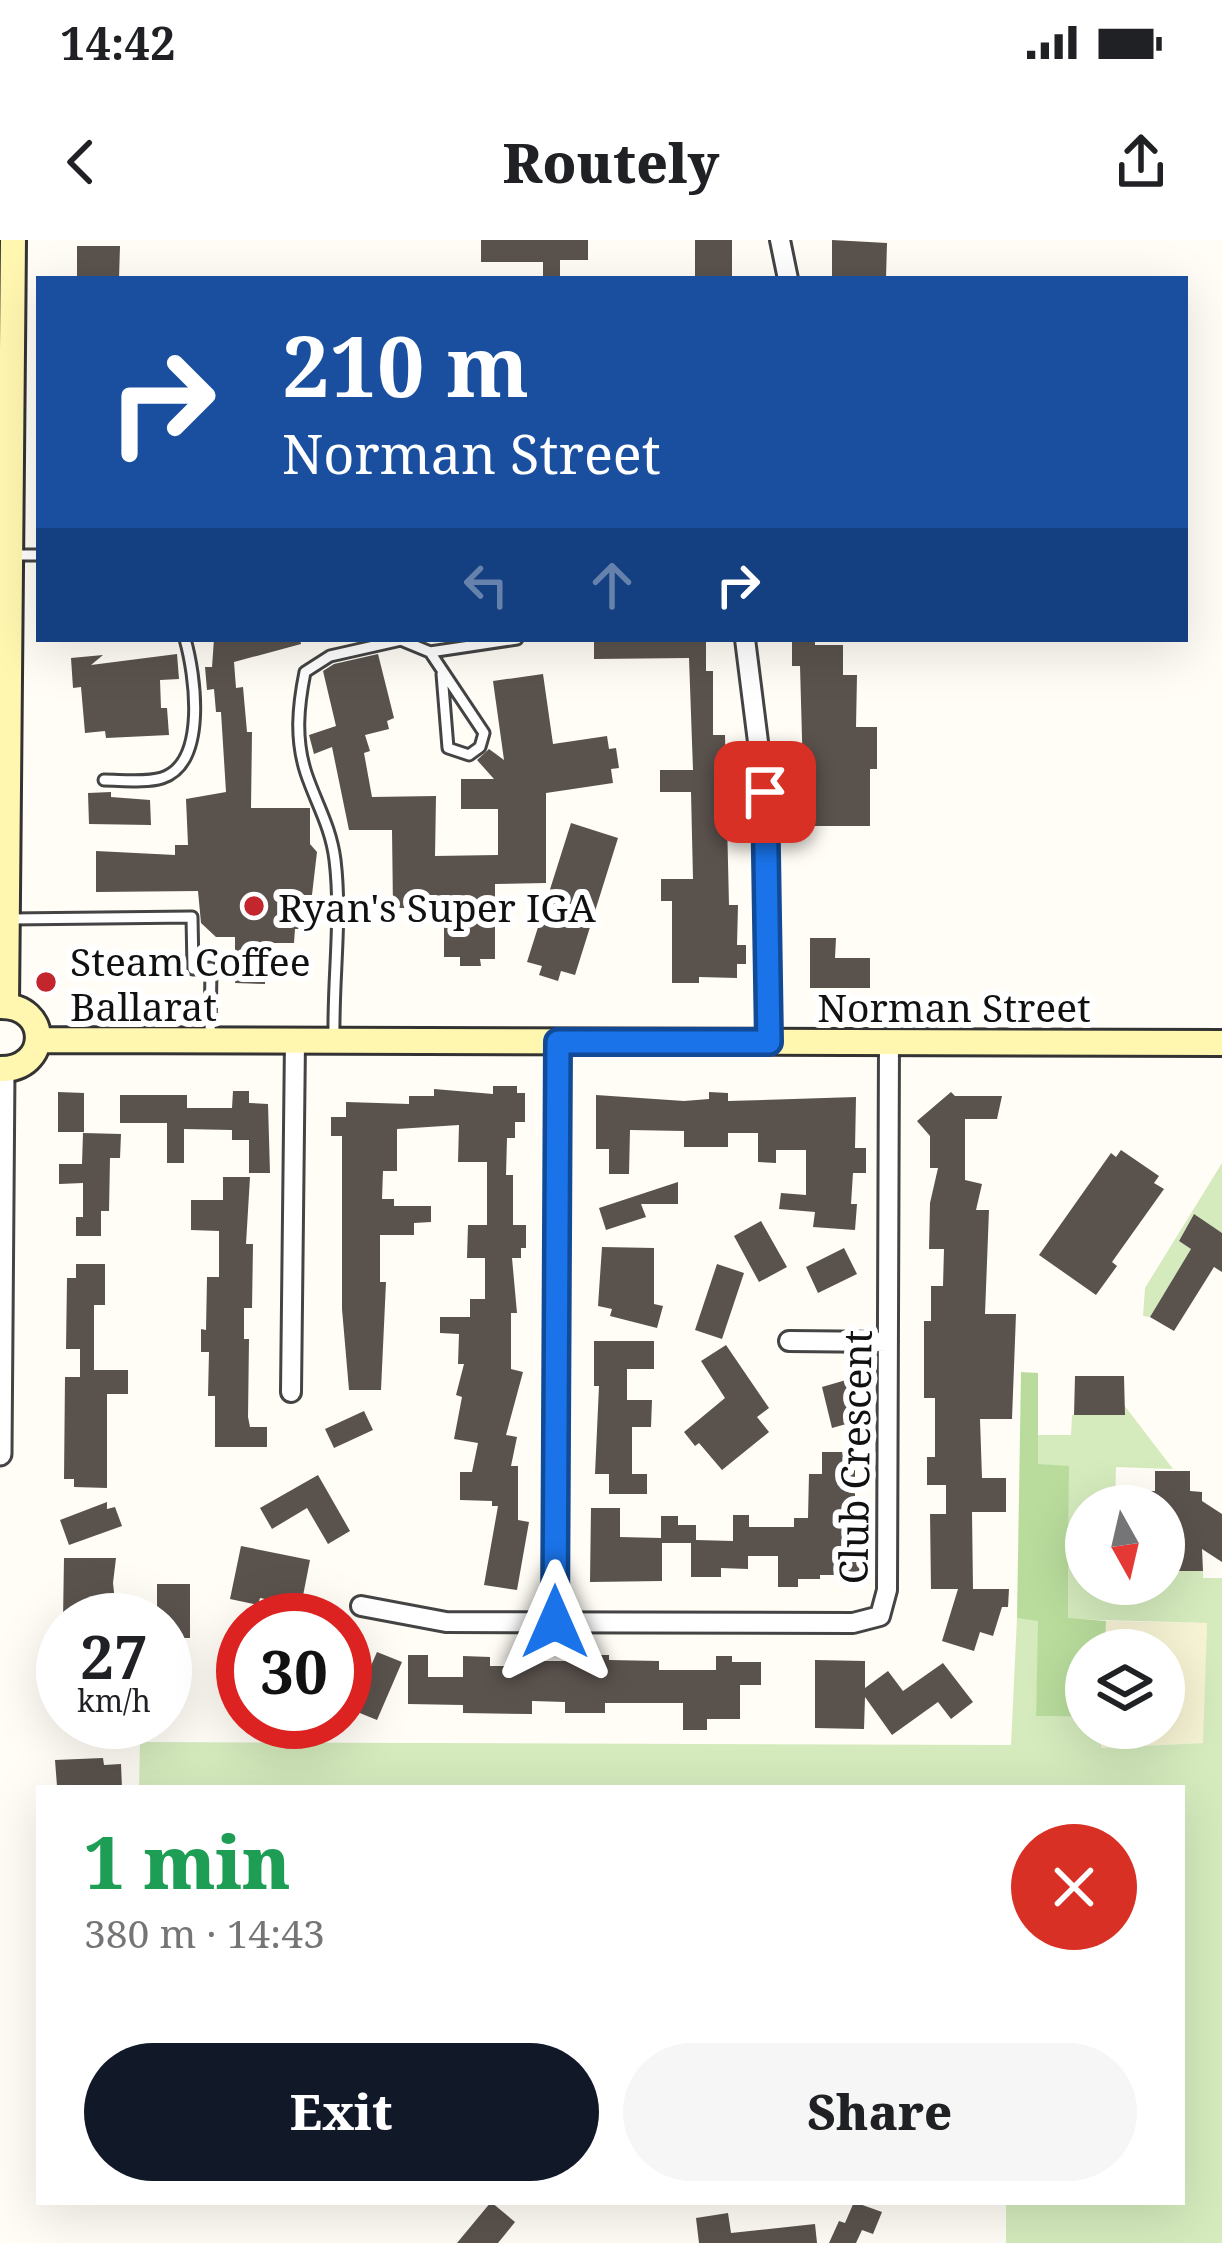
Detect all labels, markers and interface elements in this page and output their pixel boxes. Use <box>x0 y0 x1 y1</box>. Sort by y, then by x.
text: 14:42 <box>60 12 175 73</box>
text: Routely <box>503 125 719 199</box>
icon: back <box>48 129 114 195</box>
icon: share <box>1108 129 1174 195</box>
text: 210 m <box>282 307 529 422</box>
icon: right <box>84 324 240 480</box>
text: Norman Street <box>282 416 661 490</box>
icon: left <box>453 552 519 618</box>
icon: ahead <box>579 552 645 618</box>
icon: right <box>705 552 771 618</box>
pin <box>714 741 816 843</box>
icon: arrive <box>732 759 798 825</box>
place label: Ryan's Super IGA <box>278 880 596 933</box>
marker: Ryan's Super IGA <box>241 893 267 919</box>
place label: Steam Coffee Ballarat <box>70 934 311 1032</box>
marker: Steam Coffee Ballarat <box>33 969 59 995</box>
street label: Norman Street <box>817 980 1091 1033</box>
street label: Club Crescent <box>825 1329 883 1585</box>
north arrow <box>1065 1485 1185 1605</box>
map controls <box>1065 1485 1185 1749</box>
position arrow <box>492 1559 618 1685</box>
speed limit sign: 30 <box>216 1593 372 1749</box>
text: 27 <box>80 1615 148 1697</box>
button: layers <box>1065 1629 1185 1749</box>
text: km/h <box>77 1680 151 1721</box>
text: 1 min <box>84 1812 291 1910</box>
button: close <box>1011 1824 1137 1950</box>
text: 380 m · 14:43 <box>84 1906 325 1959</box>
button: Exit <box>84 2043 599 2181</box>
button: Share <box>623 2043 1137 2181</box>

